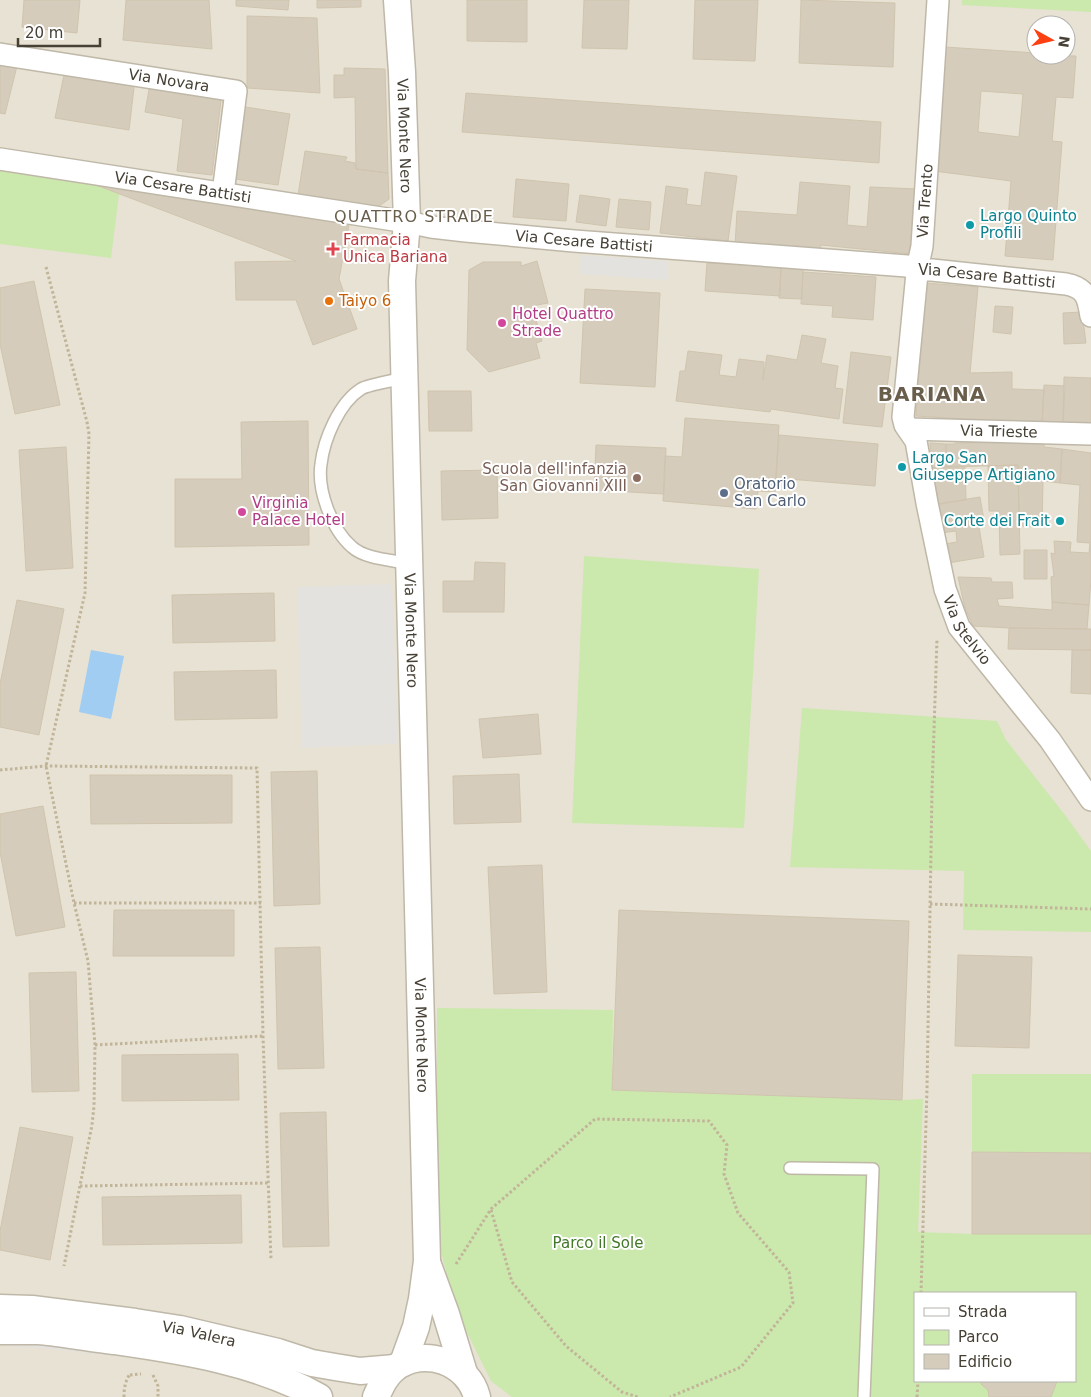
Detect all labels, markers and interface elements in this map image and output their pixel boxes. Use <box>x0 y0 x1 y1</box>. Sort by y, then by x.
scale bar <box>18 15 100 47</box>
north arrow <box>1026 15 1076 65</box>
text: 20 m <box>25 24 63 42</box>
text: N <box>1055 35 1073 49</box>
street label: Via Novara <box>127 65 211 96</box>
street label: Via Monte Nero <box>393 78 415 194</box>
street label: Via Trento <box>913 163 937 239</box>
street label: Via Cesare Battisti <box>113 168 252 207</box>
district label: QUATTRO STRADE <box>334 207 494 226</box>
place label: Largo Quinto Profili <box>980 207 1077 242</box>
marker: Largo Quinto Profili <box>964 219 976 231</box>
street label: Via Cesare Battisti <box>514 227 653 256</box>
place label: Farmacia Unica Bariana <box>343 231 448 266</box>
marker: Farmacia Unica Bariana <box>327 243 339 255</box>
street label: Via Cesare Battisti <box>918 261 1056 292</box>
place label: Taiyo 6 <box>338 292 391 310</box>
marker: Taiyo 6 <box>323 295 335 307</box>
place label: Hotel Quattro Strade <box>512 305 614 340</box>
marker: Hotel Quattro Strade <box>496 317 508 329</box>
district label: BARIANA <box>878 382 986 406</box>
street label: Via Trieste <box>960 421 1038 442</box>
place label: Largo San Giuseppe Artigiano <box>912 449 1055 484</box>
place label: Scuola dell'infanzia San Giovanni XIII <box>482 460 627 495</box>
marker: Largo San Giuseppe Artigiano <box>896 461 908 473</box>
marker: Scuola dell'infanzia San Giovanni XIII <box>631 472 643 484</box>
place label: Oratorio San Carlo <box>734 475 806 510</box>
marker: Oratorio San Carlo <box>718 487 730 499</box>
place label: Virginia Palace Hotel <box>252 494 345 529</box>
marker: Virginia Palace Hotel <box>236 506 248 518</box>
place label: Corte dei Frait <box>944 512 1050 530</box>
marker: Corte dei Frait <box>1054 515 1066 527</box>
street label: Via Monte Nero <box>400 573 421 688</box>
street label: Via Stelvio <box>939 593 995 668</box>
street label: Via Monte Nero <box>411 977 432 1093</box>
park label: Parco il Sole <box>553 1234 643 1252</box>
legend <box>914 1292 1076 1382</box>
text: Strada <box>958 1303 1007 1321</box>
street label: Via Valera <box>161 1317 238 1351</box>
text: Parco <box>958 1328 999 1346</box>
text: Edificio <box>958 1353 1012 1371</box>

